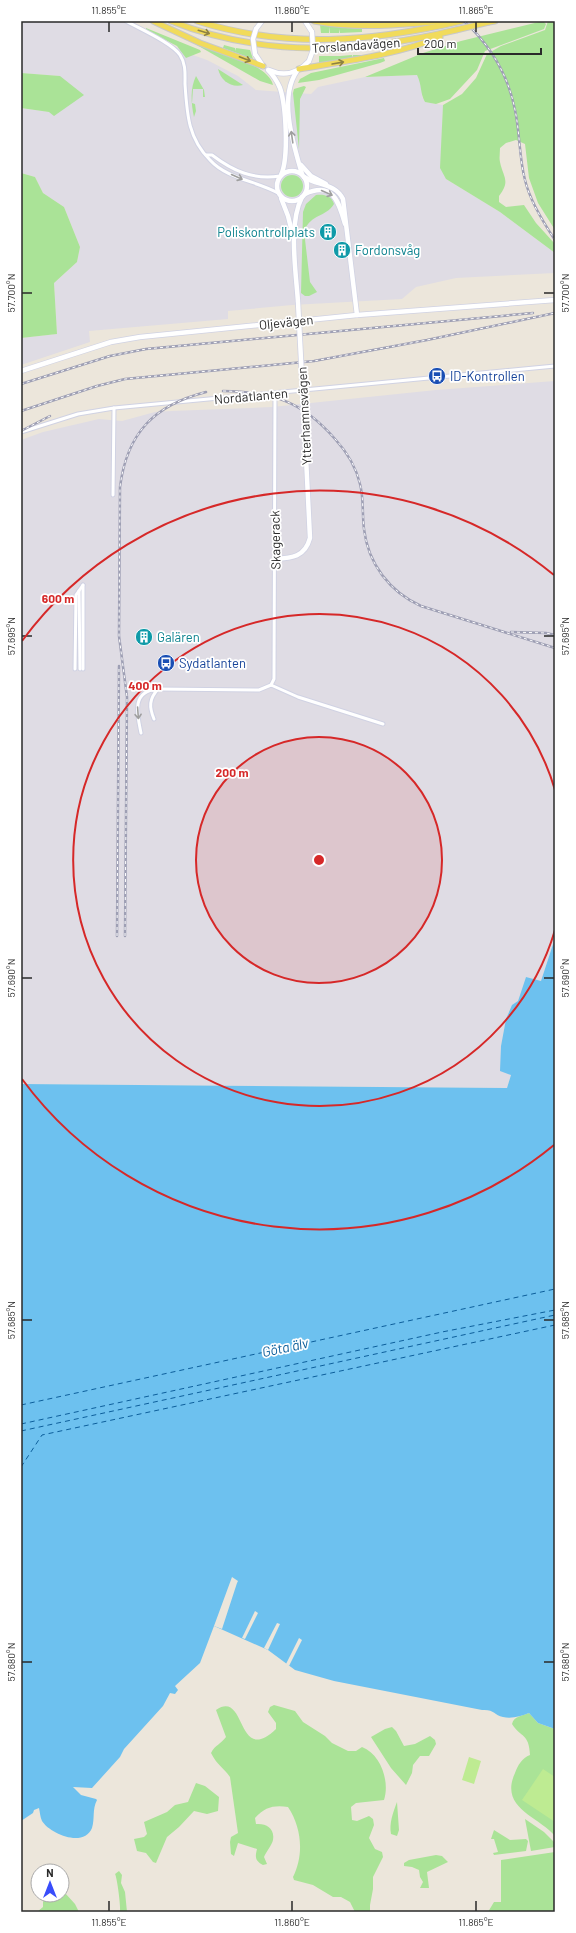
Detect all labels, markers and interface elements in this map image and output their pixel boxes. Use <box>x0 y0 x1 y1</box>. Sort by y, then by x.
text: 11.855°E <box>91 4 127 16</box>
text: 11.860°E <box>274 4 310 16</box>
text: 11.865°E <box>458 4 494 16</box>
one-way arrow <box>197 29 210 36</box>
scale bar <box>418 30 541 56</box>
street label: Torslandavägen <box>311 34 401 56</box>
text: 200 m <box>424 36 456 50</box>
one-way arrow <box>238 55 250 63</box>
one-way arrow <box>331 58 344 66</box>
one-way arrow <box>288 131 296 144</box>
one-way arrow <box>231 174 243 181</box>
one-way arrow <box>321 190 333 197</box>
building icon: Poliskontrollplats <box>318 222 338 242</box>
place label: Poliskontrollplats <box>217 224 315 240</box>
building icon: Fordonsvåg <box>332 240 352 260</box>
place label: Fordonsvåg <box>355 242 420 258</box>
text: 57.700°N <box>5 274 17 312</box>
text: 57.700°N <box>559 274 571 312</box>
street label: Oljevägen <box>258 311 314 333</box>
street label: Ytterhamnsvägen <box>293 366 315 466</box>
bus stop icon: ID-Kontrollen <box>427 366 447 386</box>
place label: ID-Kontrollen <box>450 368 525 384</box>
street label: Nordatlanten <box>213 385 289 407</box>
street label: Skagerack <box>266 510 284 570</box>
text: 600 m <box>42 591 74 605</box>
text: 57.695°N <box>5 617 17 655</box>
text: 57.695°N <box>559 617 571 655</box>
building icon: Galären <box>134 627 154 647</box>
place label: Galären <box>157 629 200 645</box>
bus stop icon: Sydatlanten <box>156 653 176 673</box>
place label: Sydatlanten <box>179 655 246 671</box>
text: 400 m <box>128 678 162 692</box>
one-way arrow <box>135 706 142 719</box>
text: 200 m <box>216 765 248 779</box>
centre of rings <box>312 853 326 867</box>
text: 57.690°N <box>5 959 17 997</box>
text: 57.690°N <box>559 959 571 997</box>
text: 57.685°N <box>5 1301 17 1339</box>
text: 57.685°N <box>559 1301 571 1339</box>
water label: Göta älv <box>260 1334 310 1360</box>
text: 57.680°N <box>5 1643 17 1681</box>
text: 57.680°N <box>559 1643 571 1681</box>
north arrow <box>30 1863 70 1903</box>
text: N <box>46 1866 54 1879</box>
text: 11.855°E <box>91 1916 127 1928</box>
text: 11.860°E <box>274 1916 310 1928</box>
text: 11.865°E <box>458 1916 494 1928</box>

